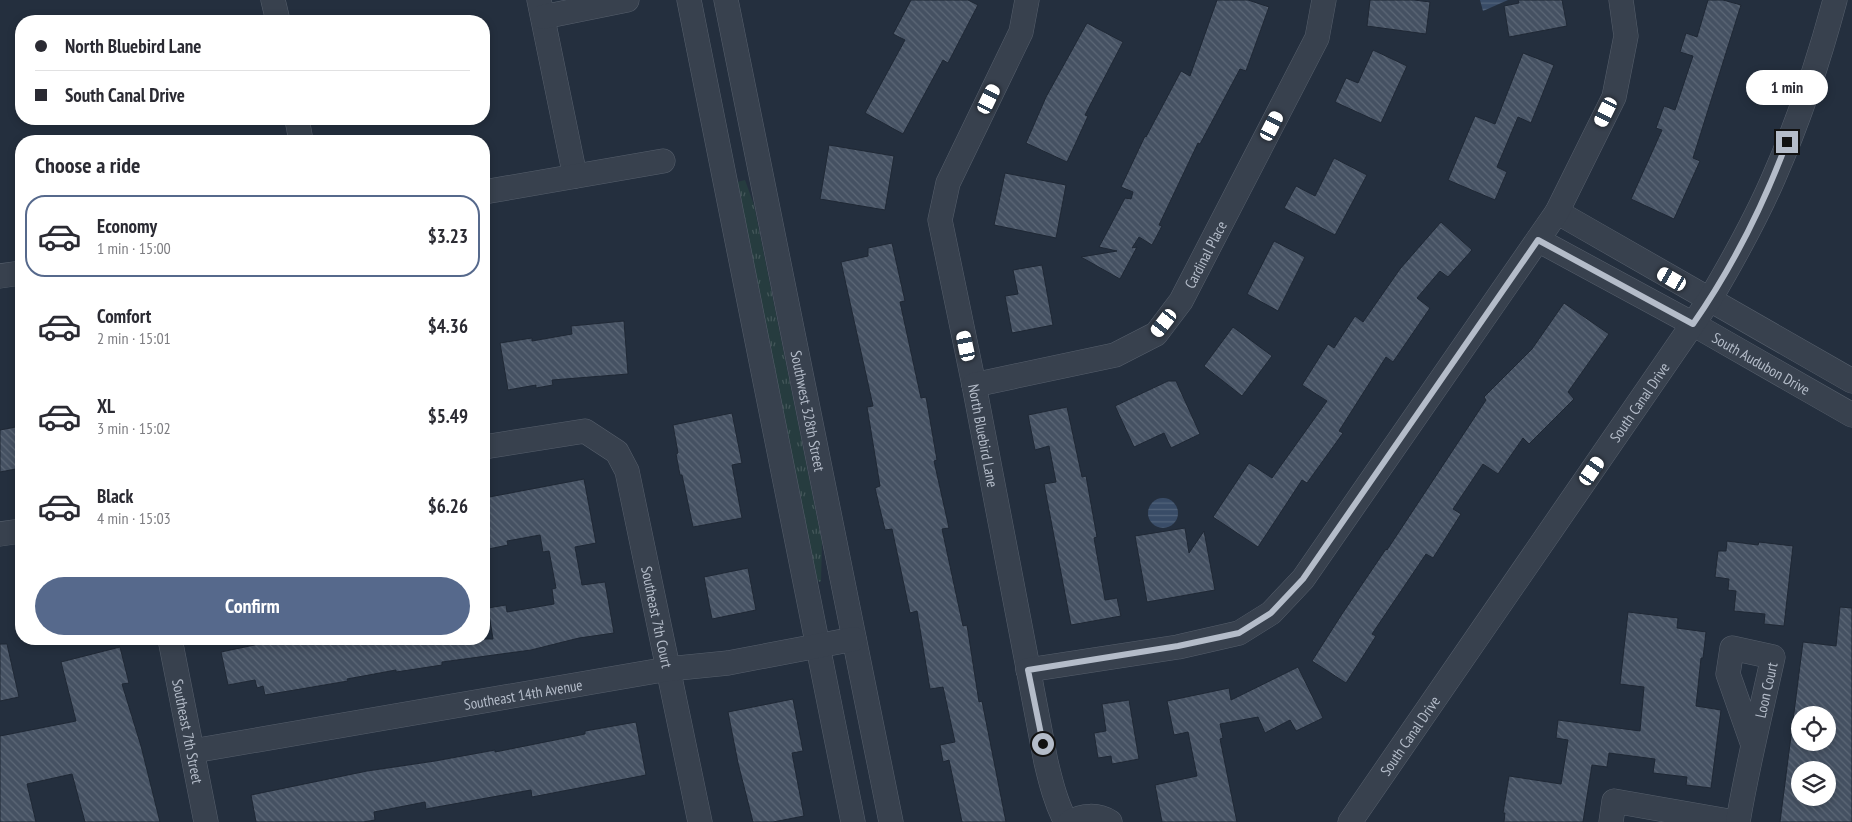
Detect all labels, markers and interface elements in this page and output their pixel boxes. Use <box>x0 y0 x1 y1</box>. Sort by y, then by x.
text: North Bluebird Lane <box>65 34 201 58</box>
callout: 1 min <box>1746 70 1828 104</box>
text: 1 min <box>1771 77 1803 97</box>
car <box>975 82 1002 116</box>
text: South Canal Drive <box>65 83 185 107</box>
car <box>1592 95 1619 129</box>
car <box>1258 109 1285 143</box>
route end <box>1776 131 1798 153</box>
text: Choose a ride <box>35 151 140 179</box>
icon: car <box>37 214 82 259</box>
text: Economy <box>97 214 157 238</box>
street label: Cardinal Place <box>1180 217 1230 291</box>
text: $3.23 <box>428 224 468 248</box>
text: 1 min · 15:00 <box>97 238 171 258</box>
car <box>1655 265 1688 293</box>
icon: car <box>37 304 82 349</box>
text: Comfort <box>97 304 151 328</box>
car <box>1148 307 1179 339</box>
text: $4.36 <box>428 314 468 338</box>
text: 2 min · 15:01 <box>97 328 171 348</box>
street label: South Audubon Drive <box>1709 328 1814 399</box>
car <box>955 330 976 362</box>
street label: Southwest 328th Street <box>787 349 830 473</box>
street label: South Canal Drive <box>1605 358 1673 445</box>
street label: North Bluebird Lane <box>964 382 1003 489</box>
icon: car <box>37 394 82 439</box>
text: XL <box>97 394 115 418</box>
text: $5.49 <box>428 404 468 428</box>
text: 3 min · 15:02 <box>97 418 171 438</box>
car <box>1577 454 1606 488</box>
icon: car <box>37 484 82 529</box>
text: Black <box>97 484 133 508</box>
text: $6.26 <box>428 494 468 518</box>
text: 4 min · 15:03 <box>97 508 171 528</box>
street label: Southeast 7th Court <box>638 564 677 669</box>
button: Confirm <box>35 577 470 635</box>
street label: Loon Court <box>1750 660 1781 719</box>
street label: Southeast 14th Avenue <box>462 674 584 714</box>
street label: Southeast 7th Street <box>169 677 208 785</box>
street label: South Canal Drive <box>1375 692 1444 779</box>
map controls <box>1791 706 1836 806</box>
button: locate <box>1791 706 1836 751</box>
route start <box>1032 733 1054 755</box>
button: layers <box>1791 761 1836 806</box>

